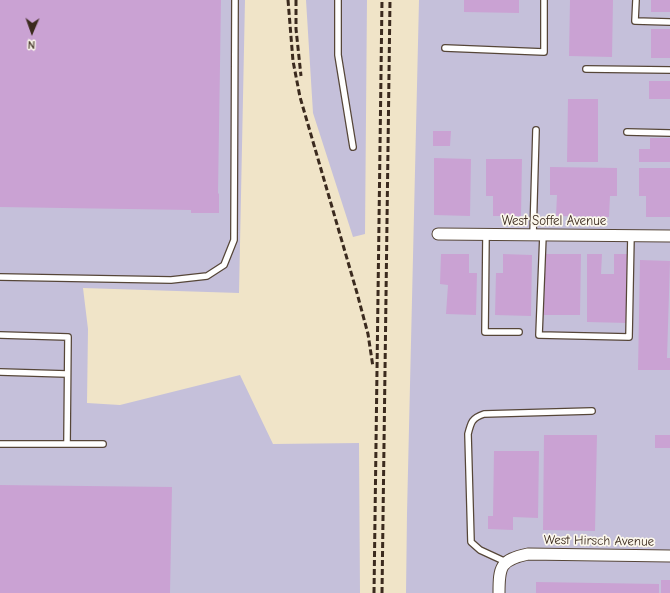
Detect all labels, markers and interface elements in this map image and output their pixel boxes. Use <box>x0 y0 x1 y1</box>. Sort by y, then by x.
north arrow <box>12 12 52 52</box>
text: N <box>28 38 35 51</box>
street label: West Soffel Avenue <box>502 213 606 229</box>
street label: West Hirsch Avenue <box>544 532 654 550</box>

